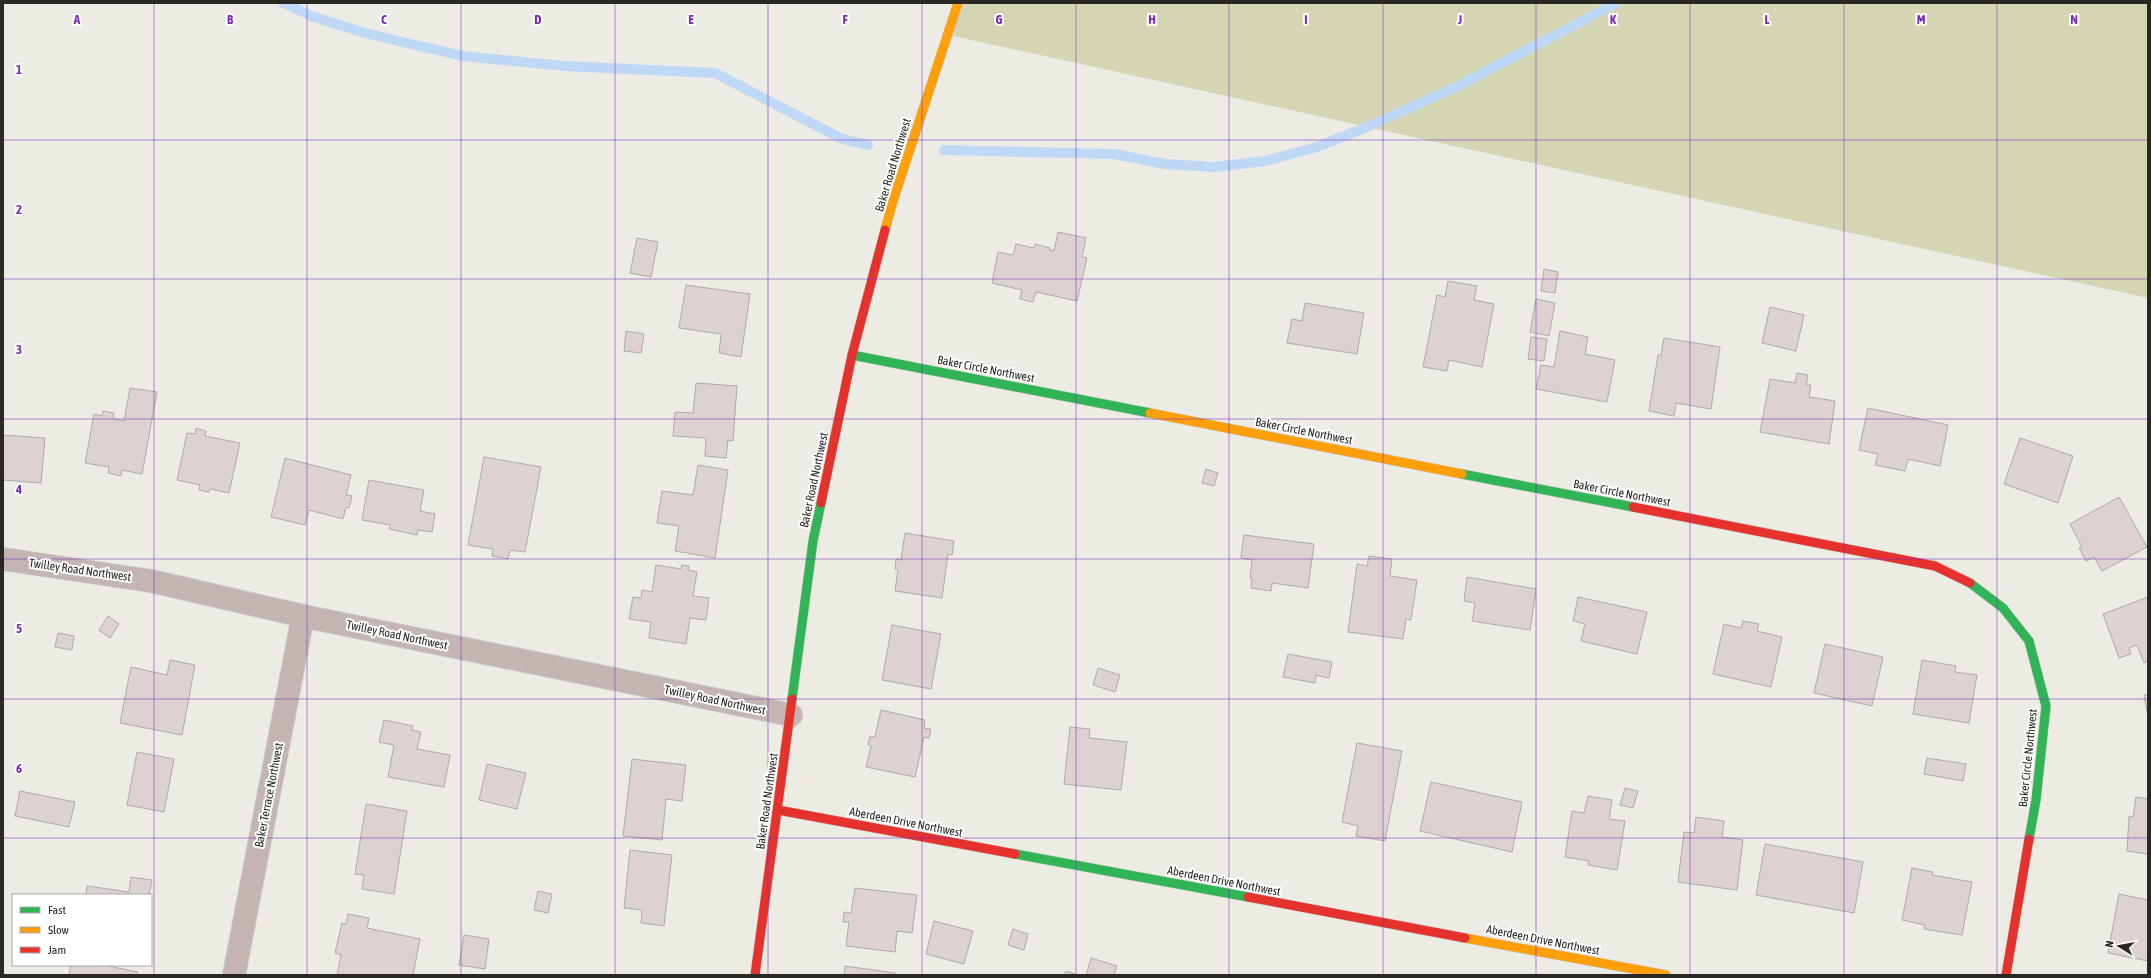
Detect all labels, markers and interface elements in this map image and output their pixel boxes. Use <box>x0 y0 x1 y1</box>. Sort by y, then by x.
text: A <box>73 12 81 27</box>
text: B <box>227 12 234 27</box>
text: C <box>381 12 387 27</box>
text: D <box>534 12 542 27</box>
text: E <box>688 12 694 27</box>
text: F <box>842 12 848 27</box>
text: G <box>996 12 1003 27</box>
text: H <box>1148 12 1156 27</box>
text: I <box>1304 12 1308 27</box>
text: J <box>1457 12 1462 27</box>
text: K <box>1610 12 1617 27</box>
text: L <box>1764 12 1770 27</box>
text: M <box>1917 12 1926 27</box>
text: N <box>2070 12 2078 27</box>
text: 1 <box>16 62 22 77</box>
street label: Baker Road Northwest <box>872 116 914 213</box>
text: 2 <box>16 202 22 217</box>
text: 3 <box>16 342 22 357</box>
street label: Baker Circle Northwest <box>936 353 1036 385</box>
street label: Baker Circle Northwest <box>1254 415 1354 447</box>
street label: Baker Road Northwest <box>797 431 831 529</box>
street label: Baker Circle Northwest <box>1572 477 1672 509</box>
text: 4 <box>15 482 22 497</box>
street label: Twilley Road Northwest <box>28 556 133 584</box>
street label: Twilley Road Northwest <box>345 617 449 653</box>
text: 5 <box>16 621 22 636</box>
street label: Twilley Road Northwest <box>663 682 767 718</box>
street label: Baker Circle Northwest <box>2016 708 2040 808</box>
street label: Baker Terrace Northwest <box>252 741 286 849</box>
street label: Baker Road Northwest <box>753 751 781 850</box>
text: 6 <box>16 761 22 776</box>
street label: Aberdeen Drive Northwest <box>848 804 964 840</box>
street label: Aberdeen Drive Northwest <box>1166 863 1282 899</box>
legend <box>12 894 152 966</box>
text: Fast <box>48 903 66 917</box>
street label: Aberdeen Drive Northwest <box>1485 922 1601 958</box>
text: Slow <box>48 923 69 937</box>
north arrow <box>2099 926 2139 966</box>
text: N <box>2103 940 2116 948</box>
text: Jam <box>48 943 66 957</box>

